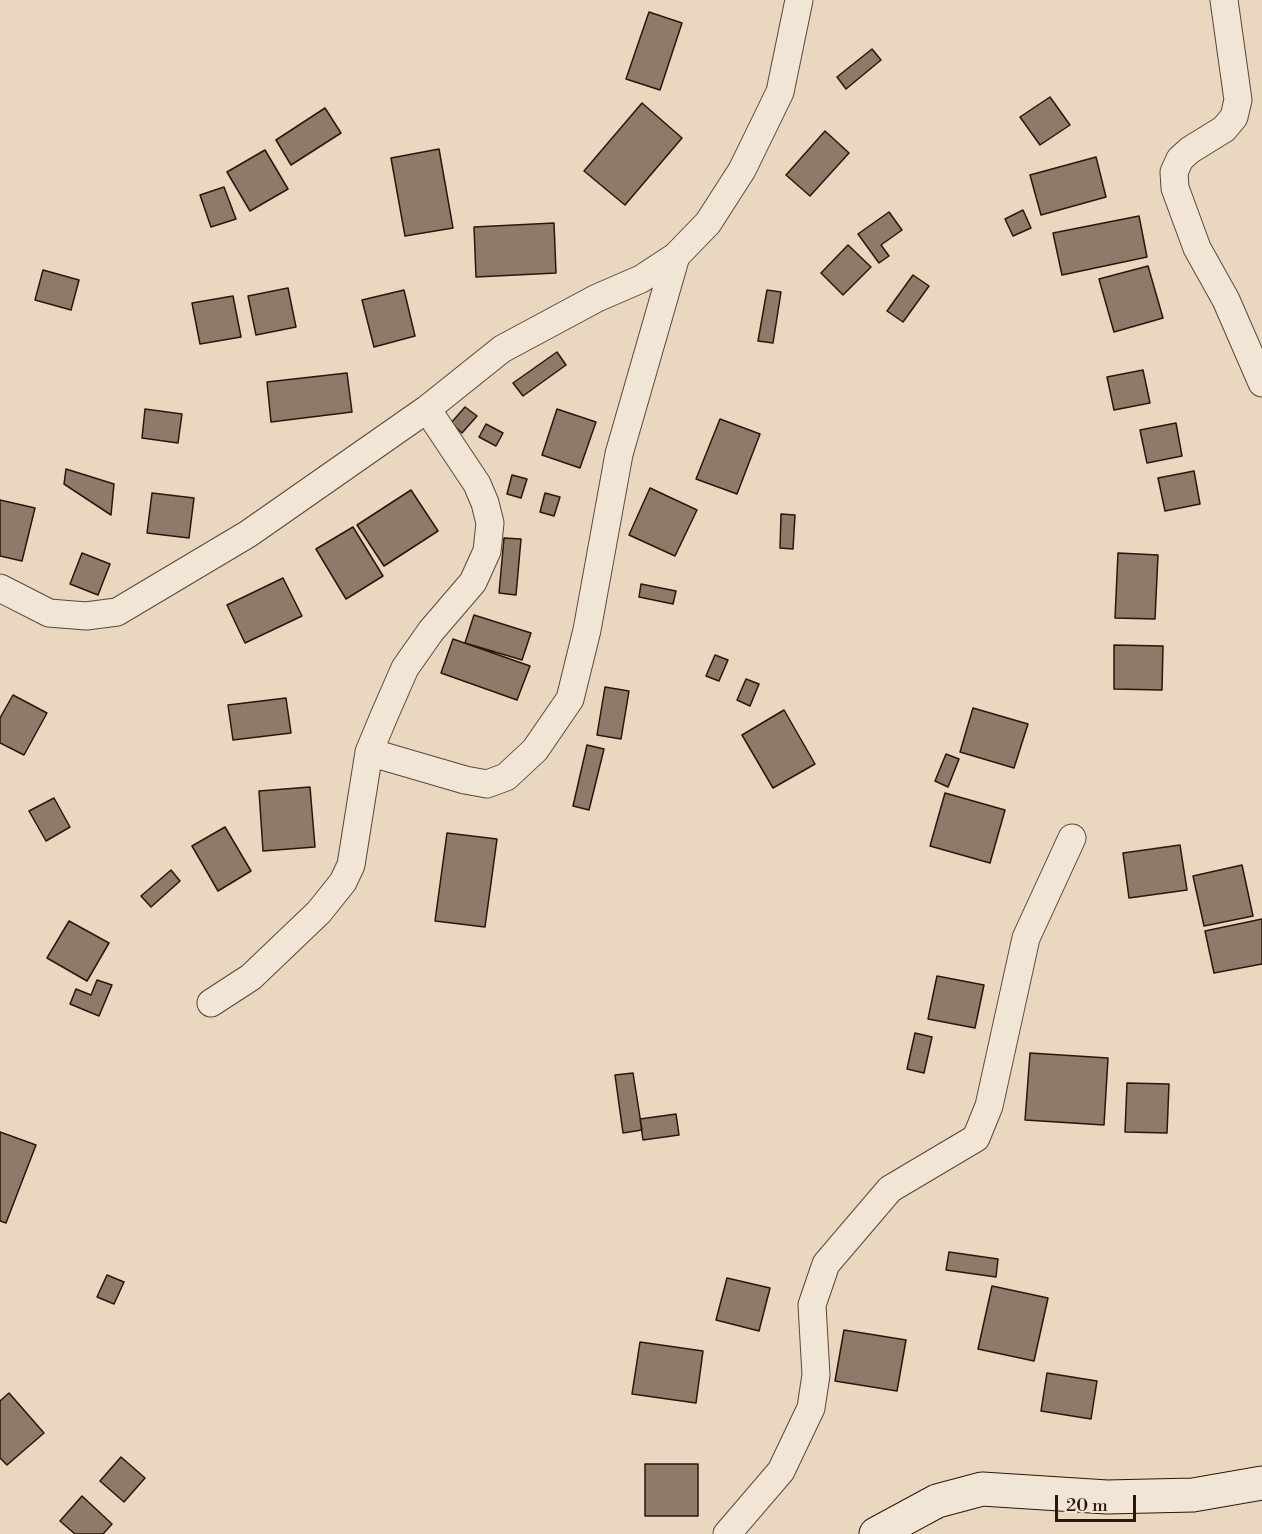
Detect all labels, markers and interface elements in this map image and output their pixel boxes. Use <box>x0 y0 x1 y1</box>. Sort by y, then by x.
scale bar <box>1058 1483 1139 1521</box>
text: 20 m <box>1066 1494 1108 1517</box>

